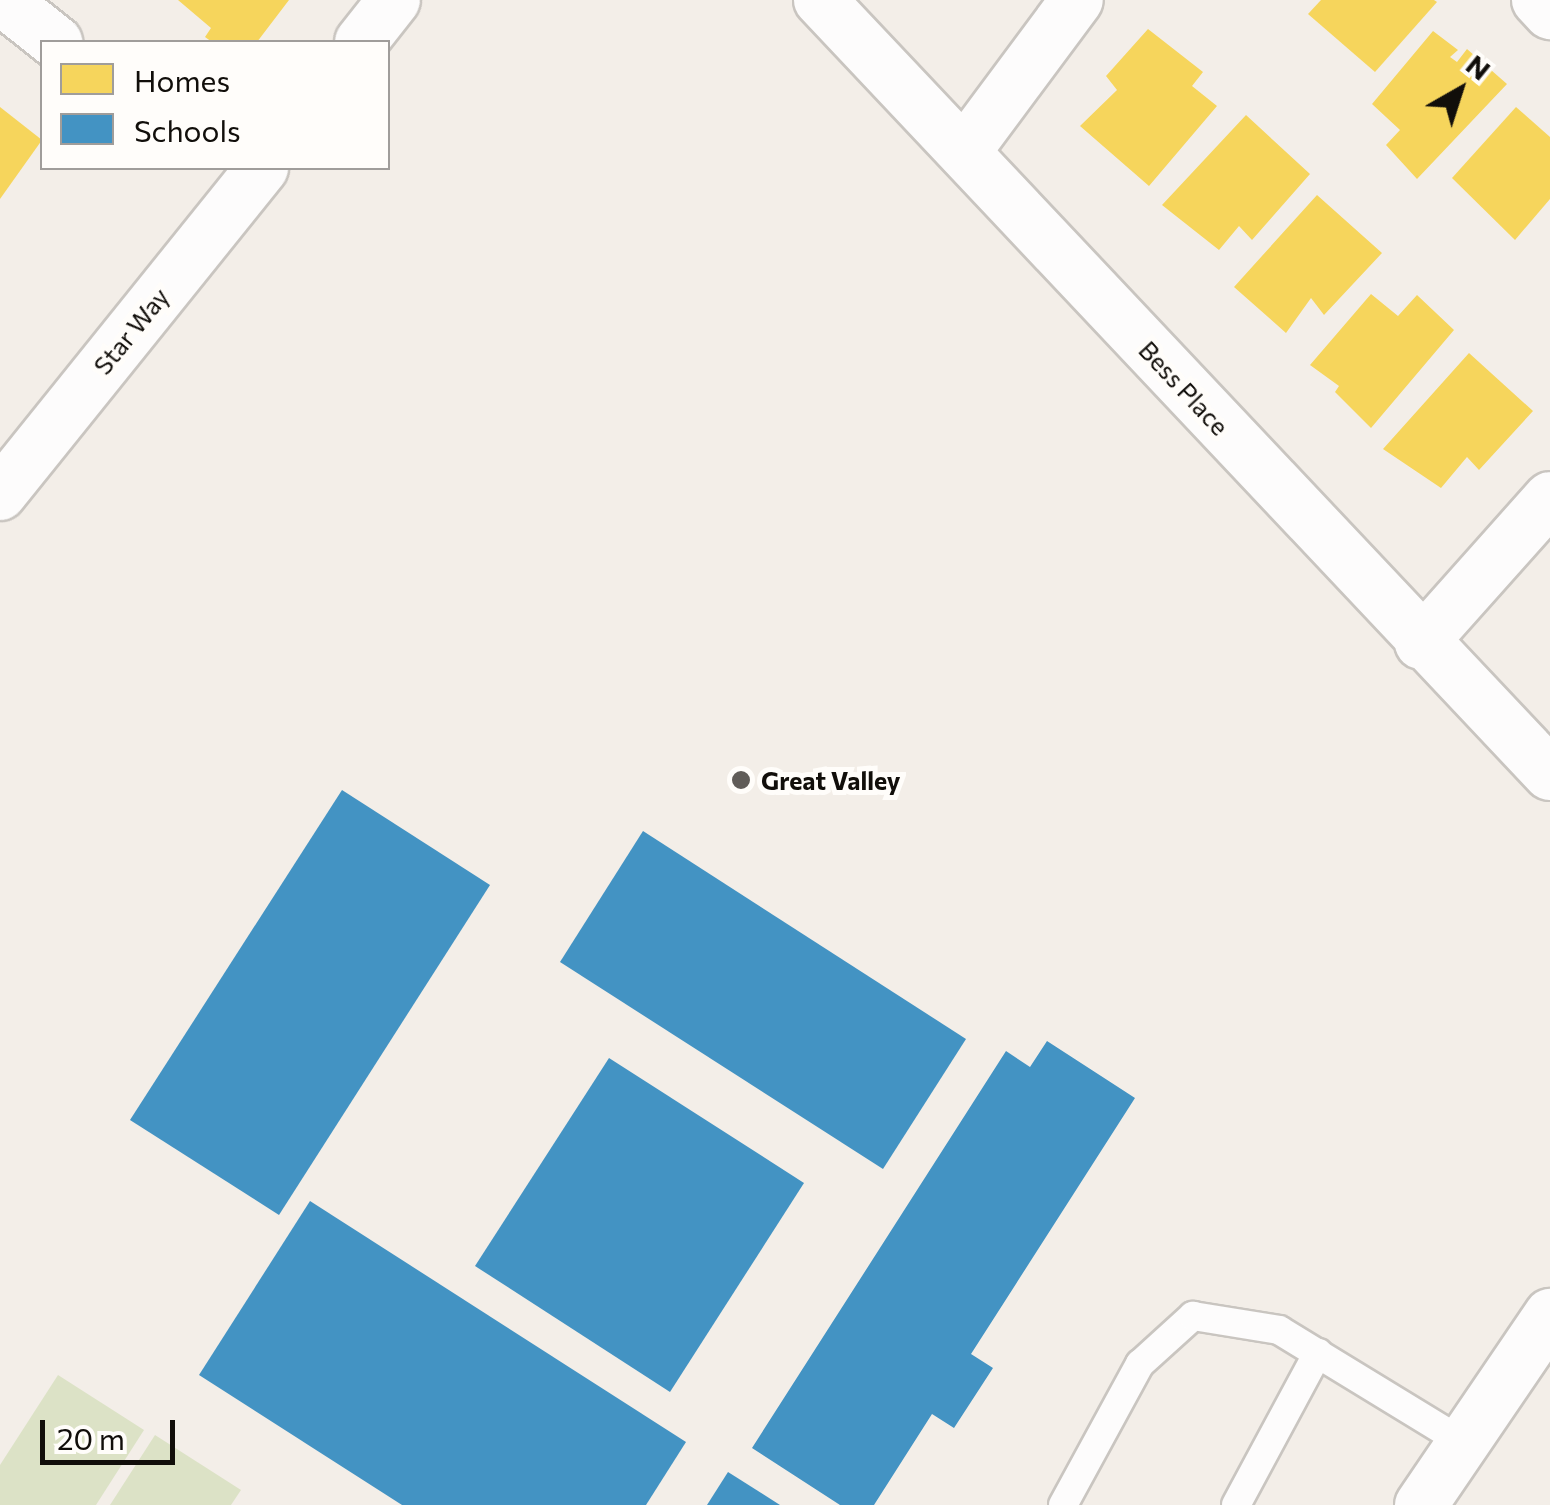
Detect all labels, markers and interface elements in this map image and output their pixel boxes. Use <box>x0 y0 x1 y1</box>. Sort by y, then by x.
legend <box>40 40 390 170</box>
north arrow <box>1410 40 1510 140</box>
text: N <box>1460 47 1498 87</box>
text: Homes <box>134 61 230 98</box>
text: Schools <box>134 111 241 148</box>
street label: Star Way <box>87 282 175 380</box>
street label: Bess Place <box>1133 335 1235 441</box>
place label: Great Valley <box>761 765 900 795</box>
marker: Great Valley <box>730 769 752 791</box>
scale bar <box>45 1400 180 1462</box>
text: 20 m <box>57 1419 125 1456</box>

